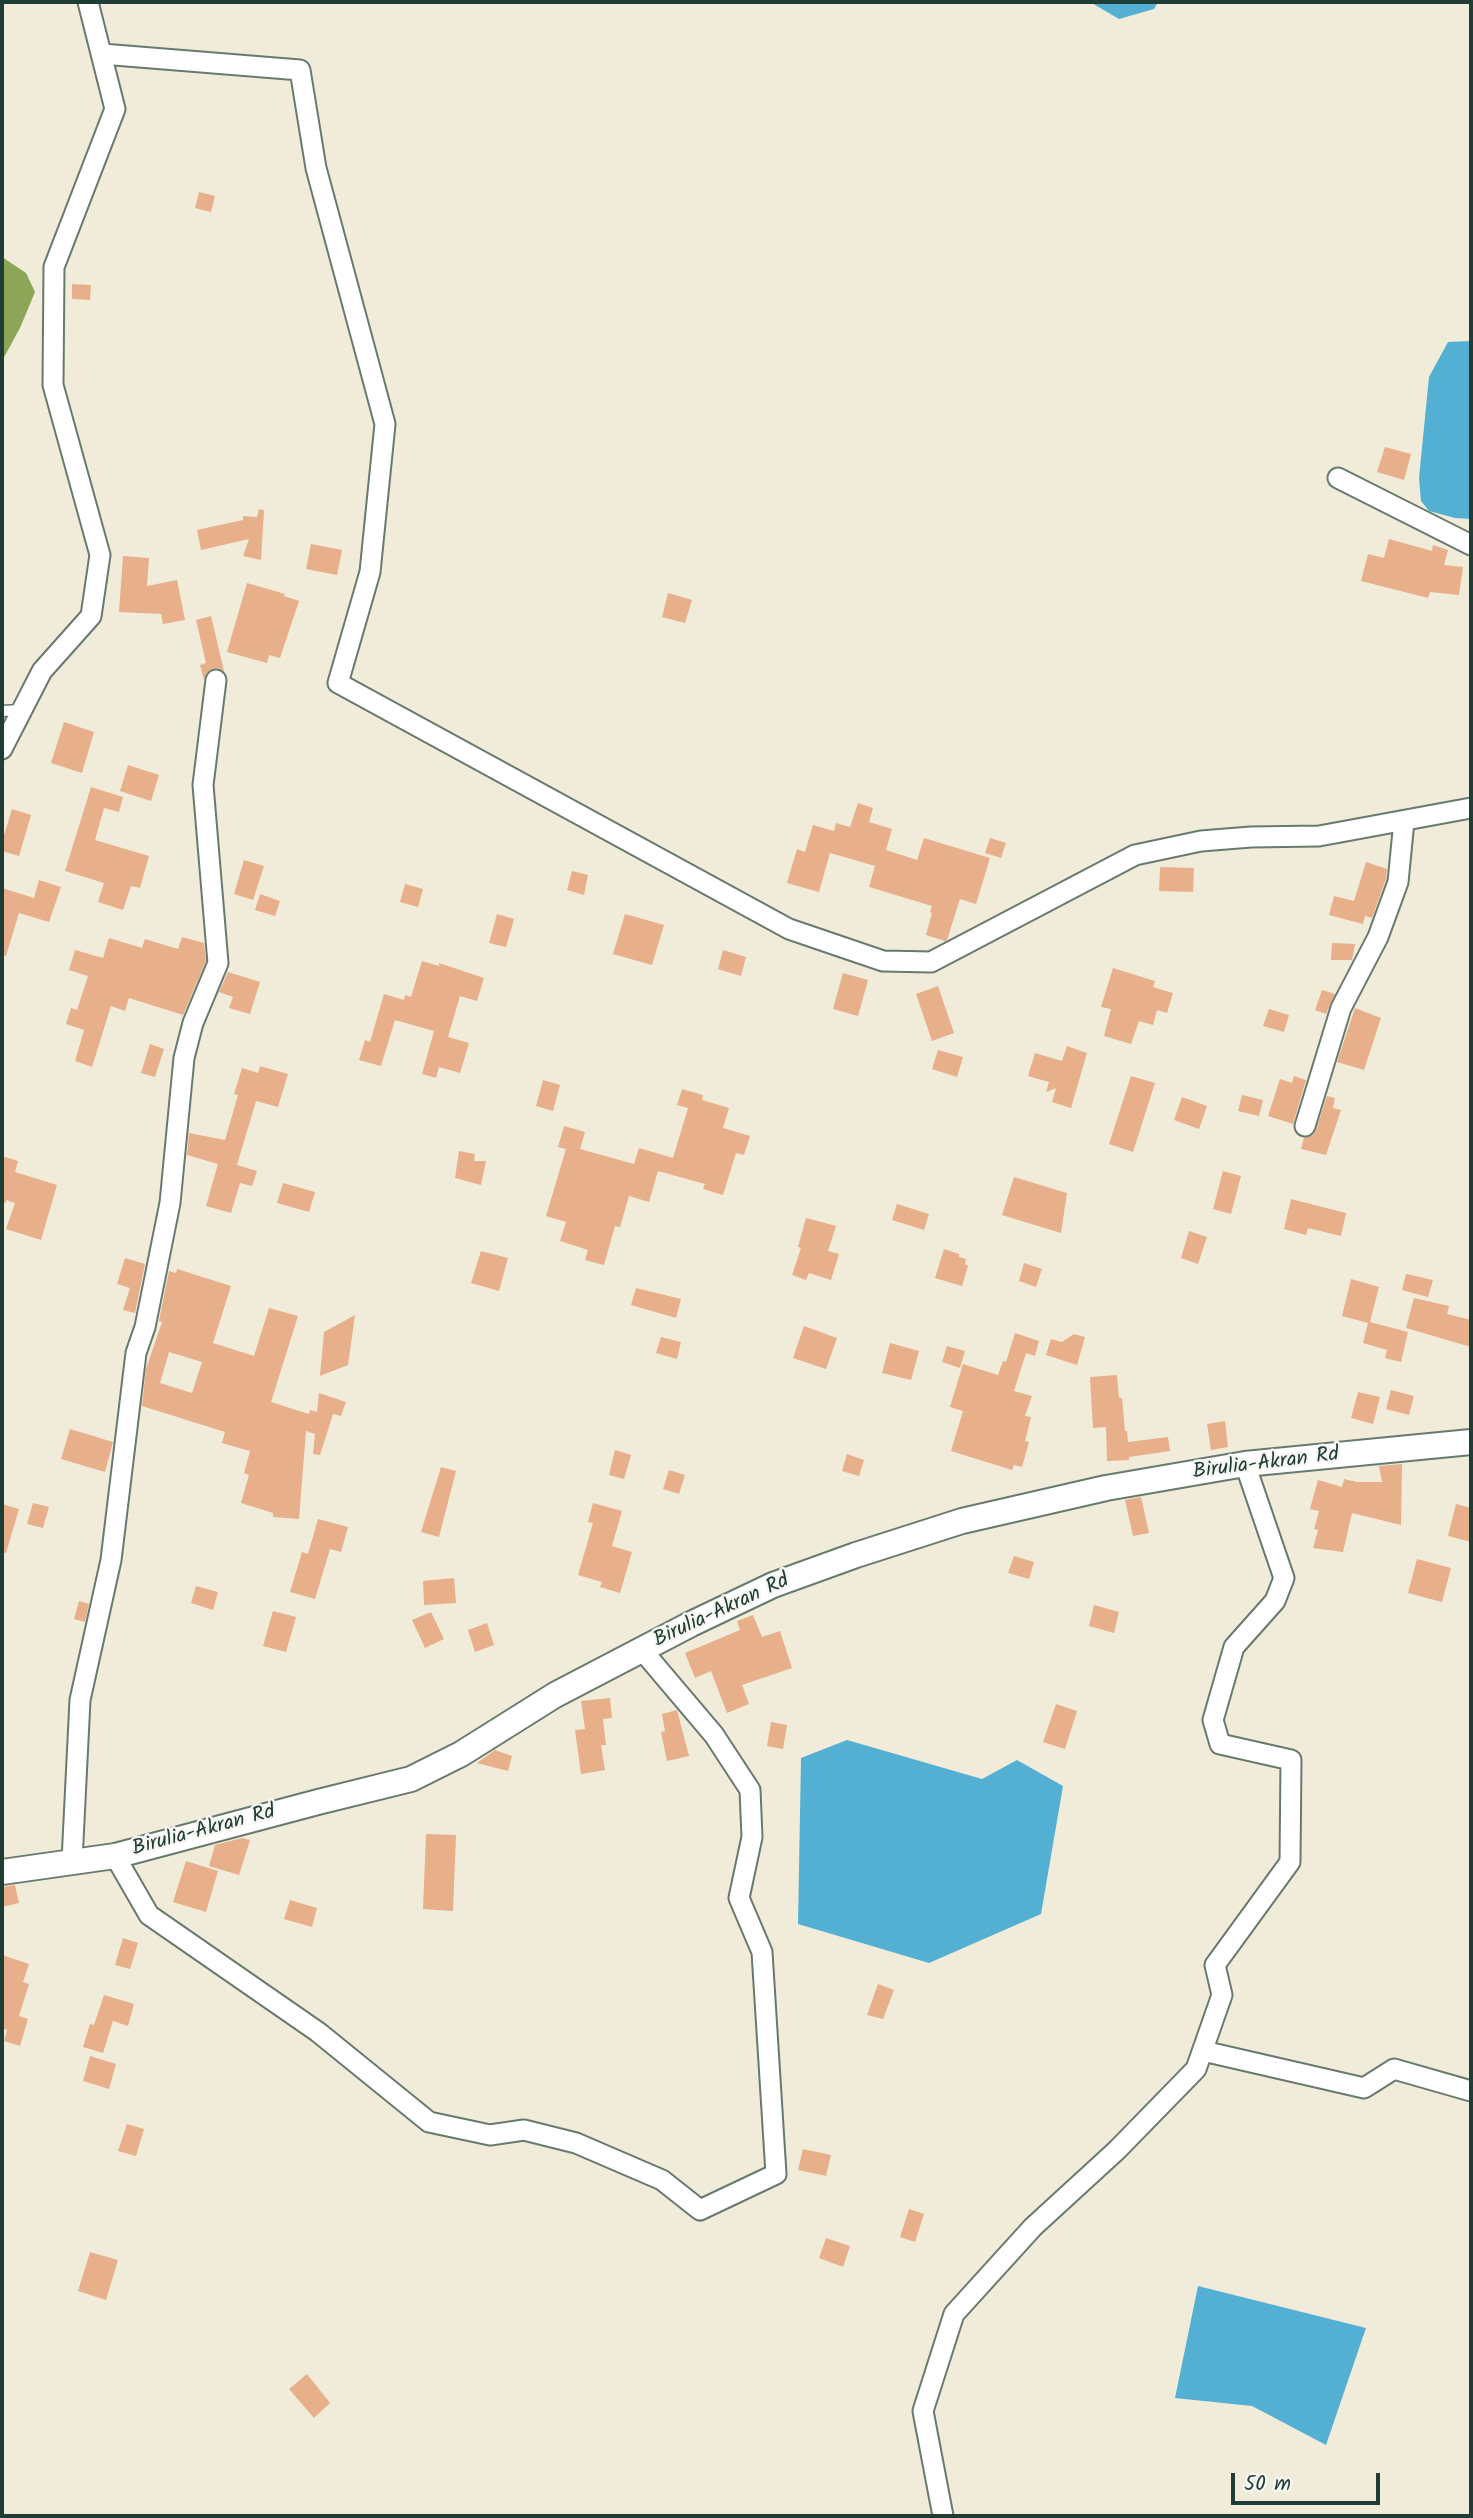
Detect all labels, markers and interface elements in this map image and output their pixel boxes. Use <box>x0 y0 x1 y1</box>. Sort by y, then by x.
street label: Birulia-Akran Rd <box>1192 1444 1340 1486</box>
street label: Birulia-Akran Rd <box>650 1570 794 1654</box>
street label: Birulia-Akran Rd <box>130 1801 278 1863</box>
scale bar <box>1235 2458 1384 2502</box>
text: 50 m <box>1244 2468 1291 2501</box>

